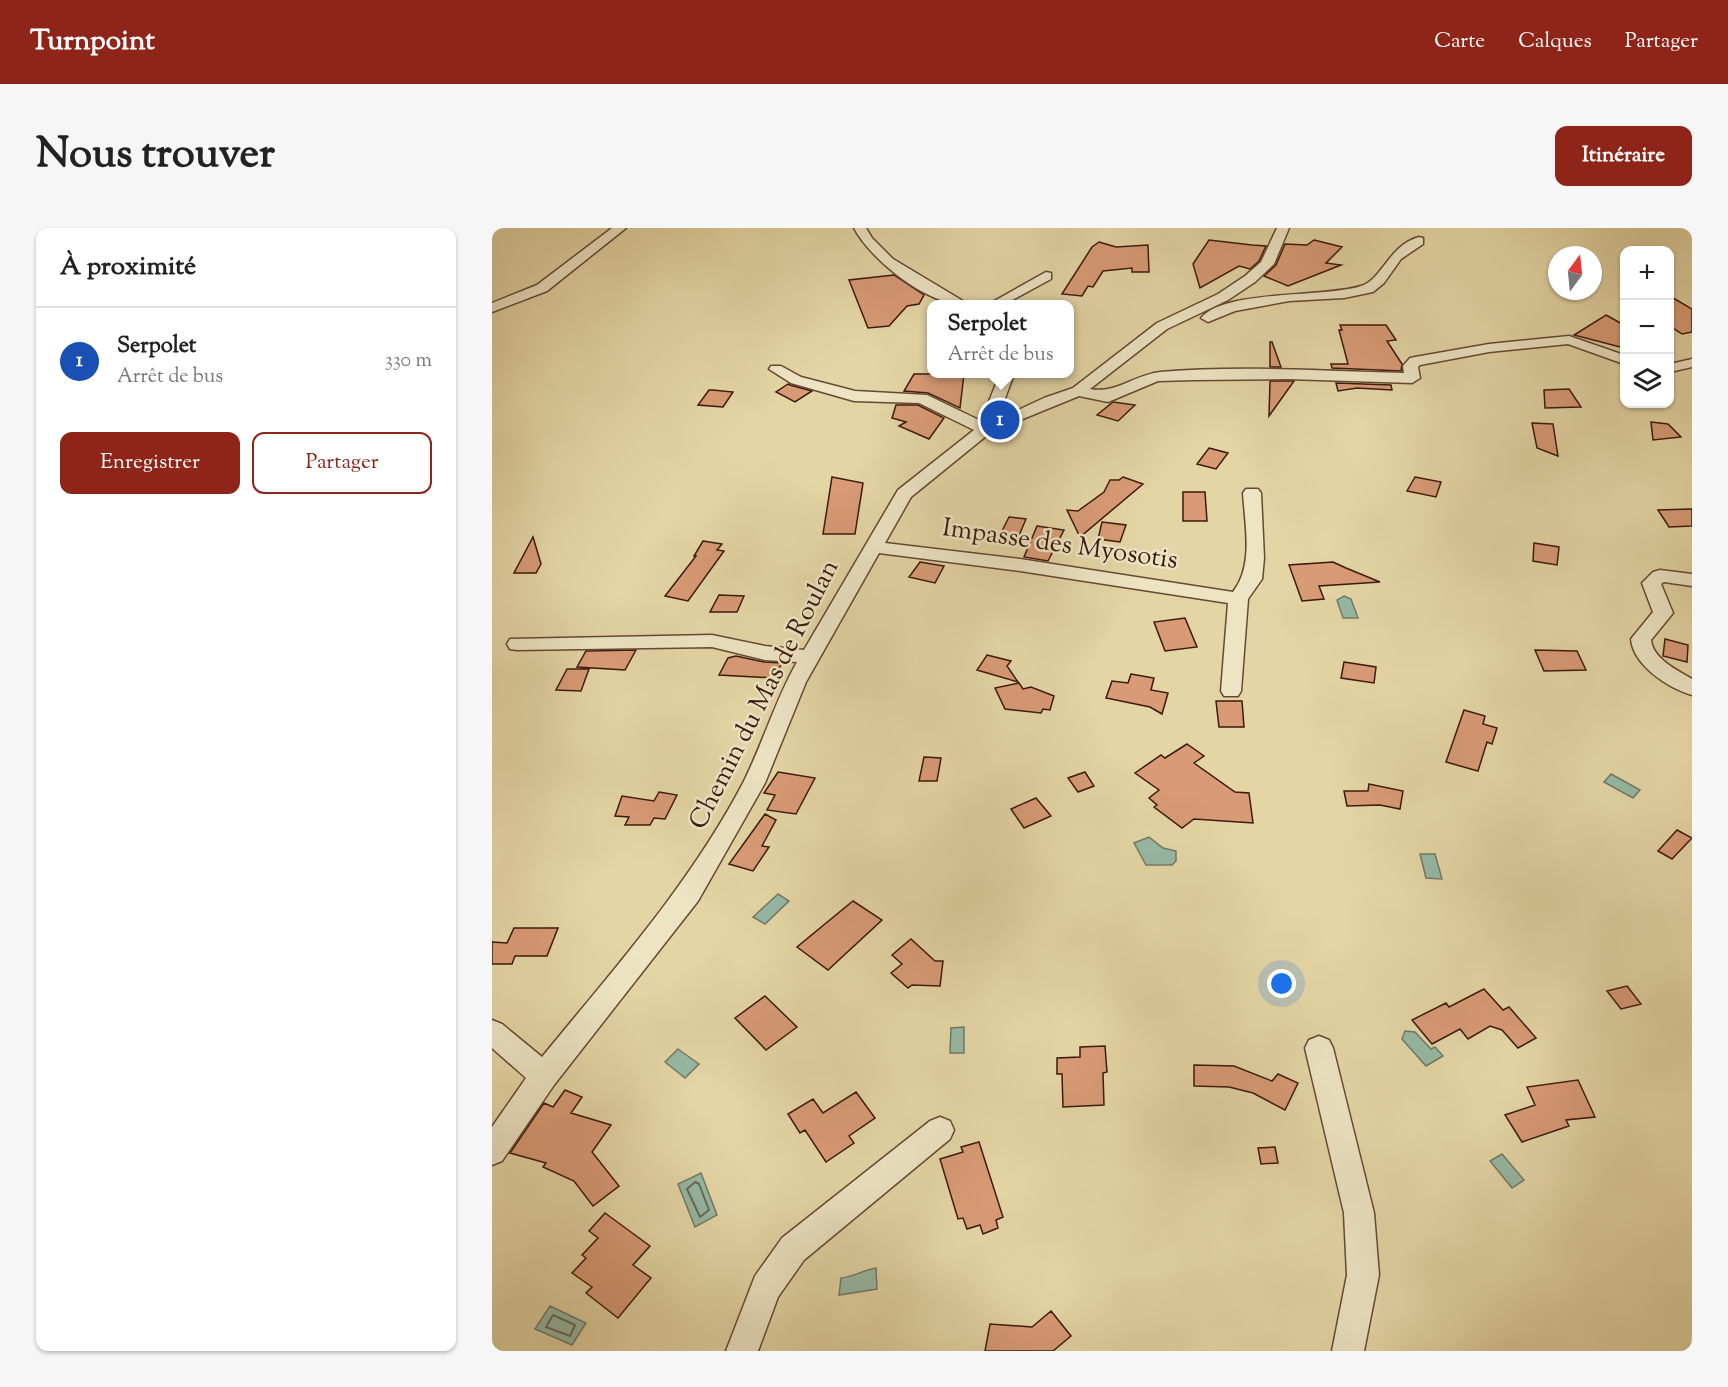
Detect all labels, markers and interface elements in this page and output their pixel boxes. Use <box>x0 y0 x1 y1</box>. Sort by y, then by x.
text: Turnpoint <box>30 22 155 62</box>
text: Carte <box>1434 27 1485 57</box>
text: Calques <box>1518 27 1592 57</box>
text: Partager <box>1625 27 1698 57</box>
text: Nous trouver <box>36 126 275 186</box>
button: Itinéraire <box>1555 126 1692 186</box>
north arrow <box>1548 246 1602 300</box>
map controls <box>1620 246 1674 408</box>
button: + <box>1620 246 1674 300</box>
text: À proximité <box>60 249 196 286</box>
popup <box>927 300 1074 378</box>
button: − <box>1620 300 1674 354</box>
text: Serpolet <box>947 309 1027 341</box>
text: Serpolet <box>117 331 196 363</box>
text: Arrêt de bus <box>947 341 1054 370</box>
text: 1 <box>76 347 83 376</box>
text: 330 m <box>385 347 432 376</box>
button: layers <box>1620 354 1674 408</box>
text: Arrêt de bus <box>117 363 223 392</box>
pin: 1 <box>980 398 1020 442</box>
button: Enregistrer <box>60 432 240 494</box>
button: Partager <box>252 432 432 494</box>
street label: Impasse des Myosotis <box>940 510 1180 580</box>
street label: Chemin du Mas de Roulan <box>681 554 849 836</box>
your location <box>1267 969 1296 998</box>

